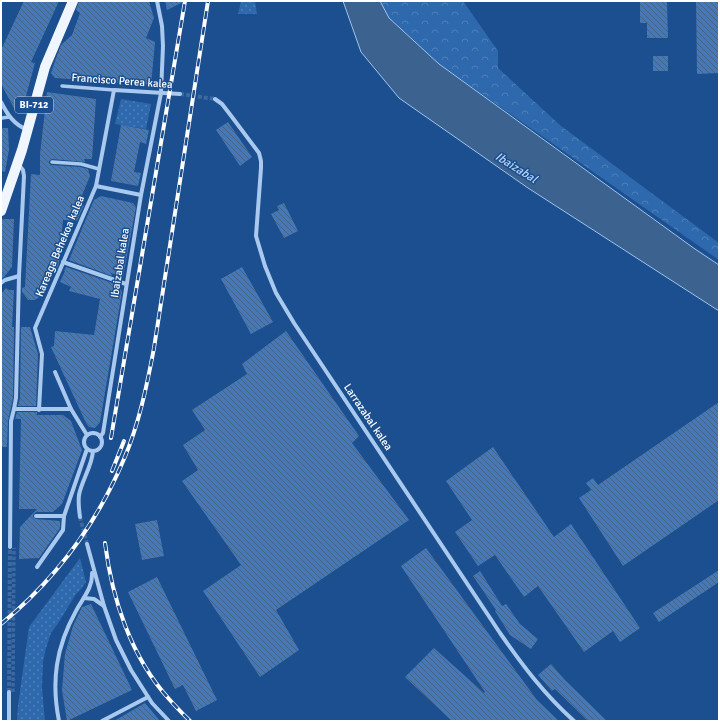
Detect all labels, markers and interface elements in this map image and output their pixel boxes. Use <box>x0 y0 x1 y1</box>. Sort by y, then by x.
street label: Francisco Perea kalea <box>71 71 173 91</box>
road number: BI-712 <box>15 97 53 113</box>
water label: Ibaizabal <box>492 149 541 187</box>
street label: Kareaga Behekoa kalea <box>33 193 87 299</box>
street label: Ibaizabal kalea <box>108 227 132 299</box>
street label: Larrazabal kalea <box>341 381 395 453</box>

